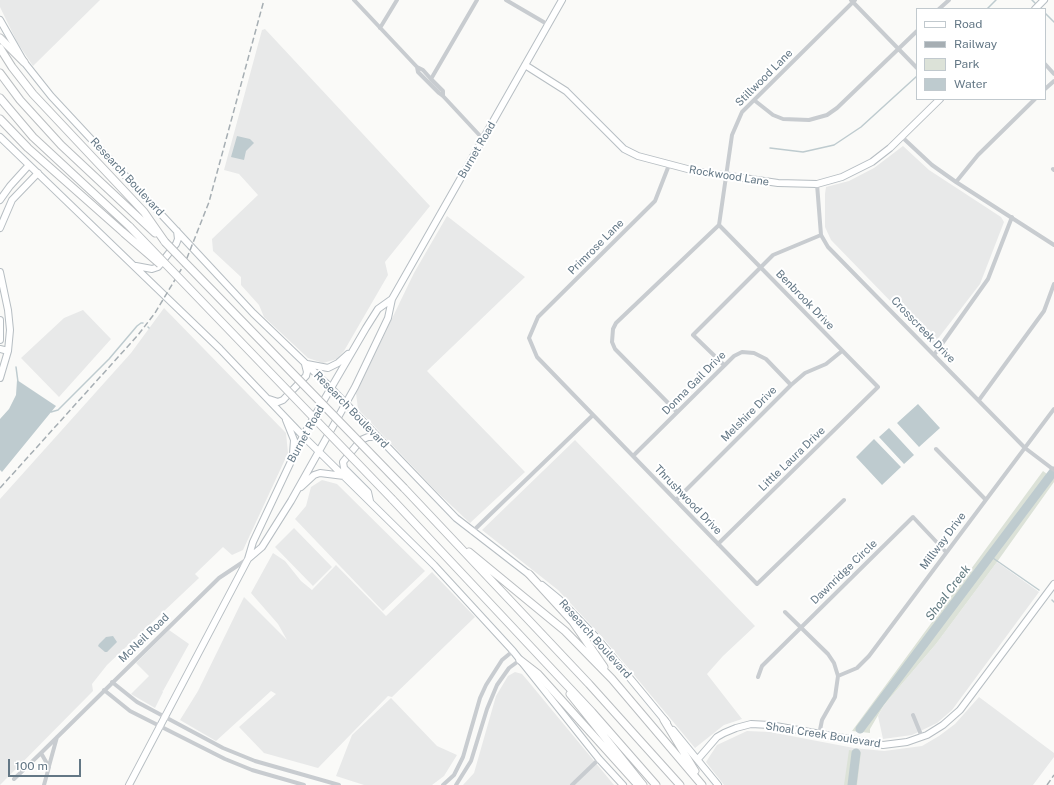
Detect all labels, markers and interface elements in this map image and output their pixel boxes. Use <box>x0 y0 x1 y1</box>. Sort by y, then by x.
legend <box>916 8 1046 100</box>
text: Road <box>954 17 982 31</box>
text: Railway <box>954 37 997 51</box>
street label: Stillwood Lane <box>733 47 795 109</box>
text: Park <box>954 57 980 71</box>
text: Water <box>954 77 987 91</box>
street label: Burnet Road <box>455 119 499 181</box>
street label: Research Boulevard <box>87 135 167 219</box>
street label: Rockwood Lane <box>688 163 770 189</box>
street label: Primrose Lane <box>565 216 627 278</box>
street label: Benbrook Drive <box>773 267 837 333</box>
street label: Crosscreek Drive <box>888 294 958 366</box>
street label: Donna Gail Drive <box>659 348 729 418</box>
street label: Research Boulevard <box>311 369 391 451</box>
street label: Melshire Drive <box>718 383 780 445</box>
street label: Burnet Road <box>285 403 327 465</box>
street label: Little Laura Drive <box>756 424 828 494</box>
street label: Thrushwood Drive <box>651 462 725 538</box>
street label: Millway Drive <box>917 510 969 572</box>
street label: Dawnridge Circle <box>808 537 880 607</box>
water label: Shoal Creek <box>922 562 974 624</box>
street label: Research Boulevard <box>556 597 634 681</box>
street label: McNeil Road <box>116 611 172 665</box>
street label: Shoal Creek Boulevard <box>764 719 882 751</box>
scale bar <box>10 751 83 777</box>
text: 100 m <box>15 759 48 773</box>

